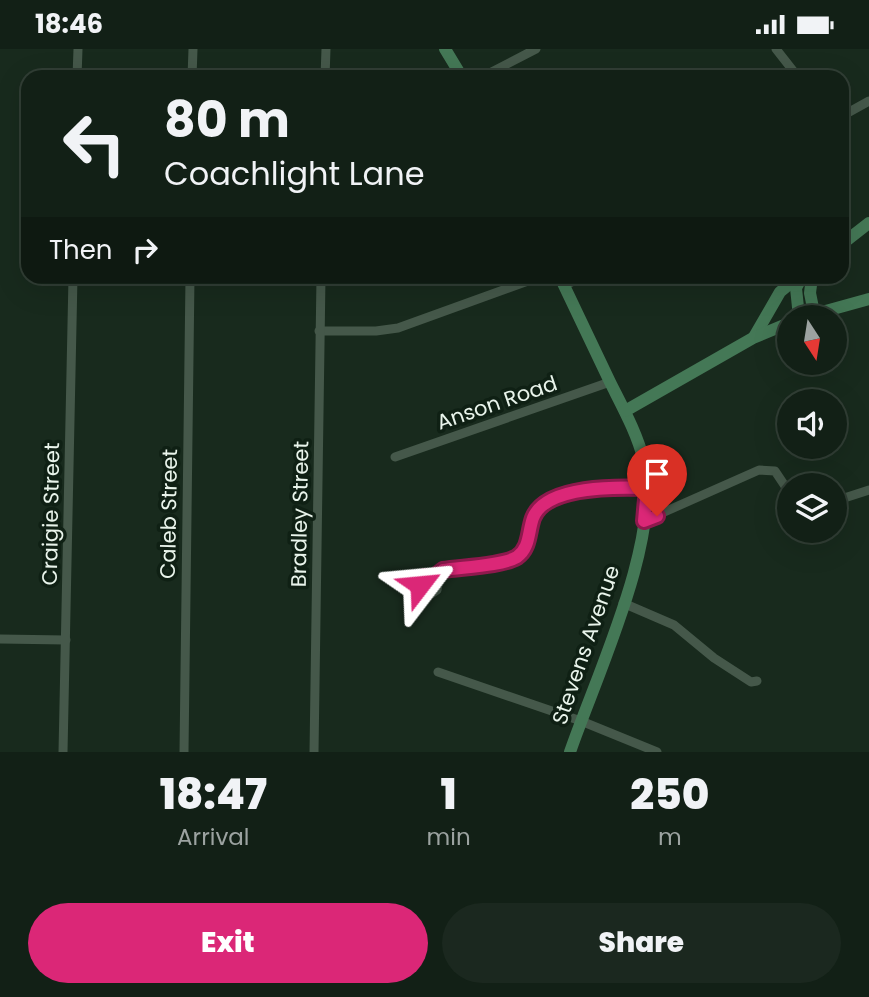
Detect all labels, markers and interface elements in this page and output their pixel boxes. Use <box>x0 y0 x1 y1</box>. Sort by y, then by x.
text: 18:46 <box>35 6 103 42</box>
text: 80 m <box>164 86 290 154</box>
icon: left <box>49 98 140 189</box>
text: Coachlight Lane <box>164 151 425 196</box>
icon: right <box>126 231 164 269</box>
text: Then <box>49 232 112 268</box>
north arrow <box>777 305 847 375</box>
map controls <box>777 305 847 543</box>
street label: Anson Road <box>433 368 561 437</box>
button: sound <box>777 389 847 459</box>
street label: Bradley Street <box>284 441 315 587</box>
street label: Craigie Street <box>35 442 66 586</box>
pin <box>627 444 687 516</box>
street label: Caleb Street <box>153 449 184 579</box>
icon: arrive <box>638 455 676 493</box>
button: layers <box>777 473 847 543</box>
position arrow <box>383 548 457 622</box>
street label: Stevens Avenue <box>545 561 626 728</box>
text: 18:47 <box>160 765 267 824</box>
text: 1 <box>441 765 457 824</box>
text: 250 <box>630 765 709 824</box>
text: Arrival <box>177 821 250 853</box>
text: min <box>427 821 471 853</box>
text: m <box>658 821 682 853</box>
button: Exit <box>28 903 428 983</box>
button: Share <box>442 903 841 983</box>

